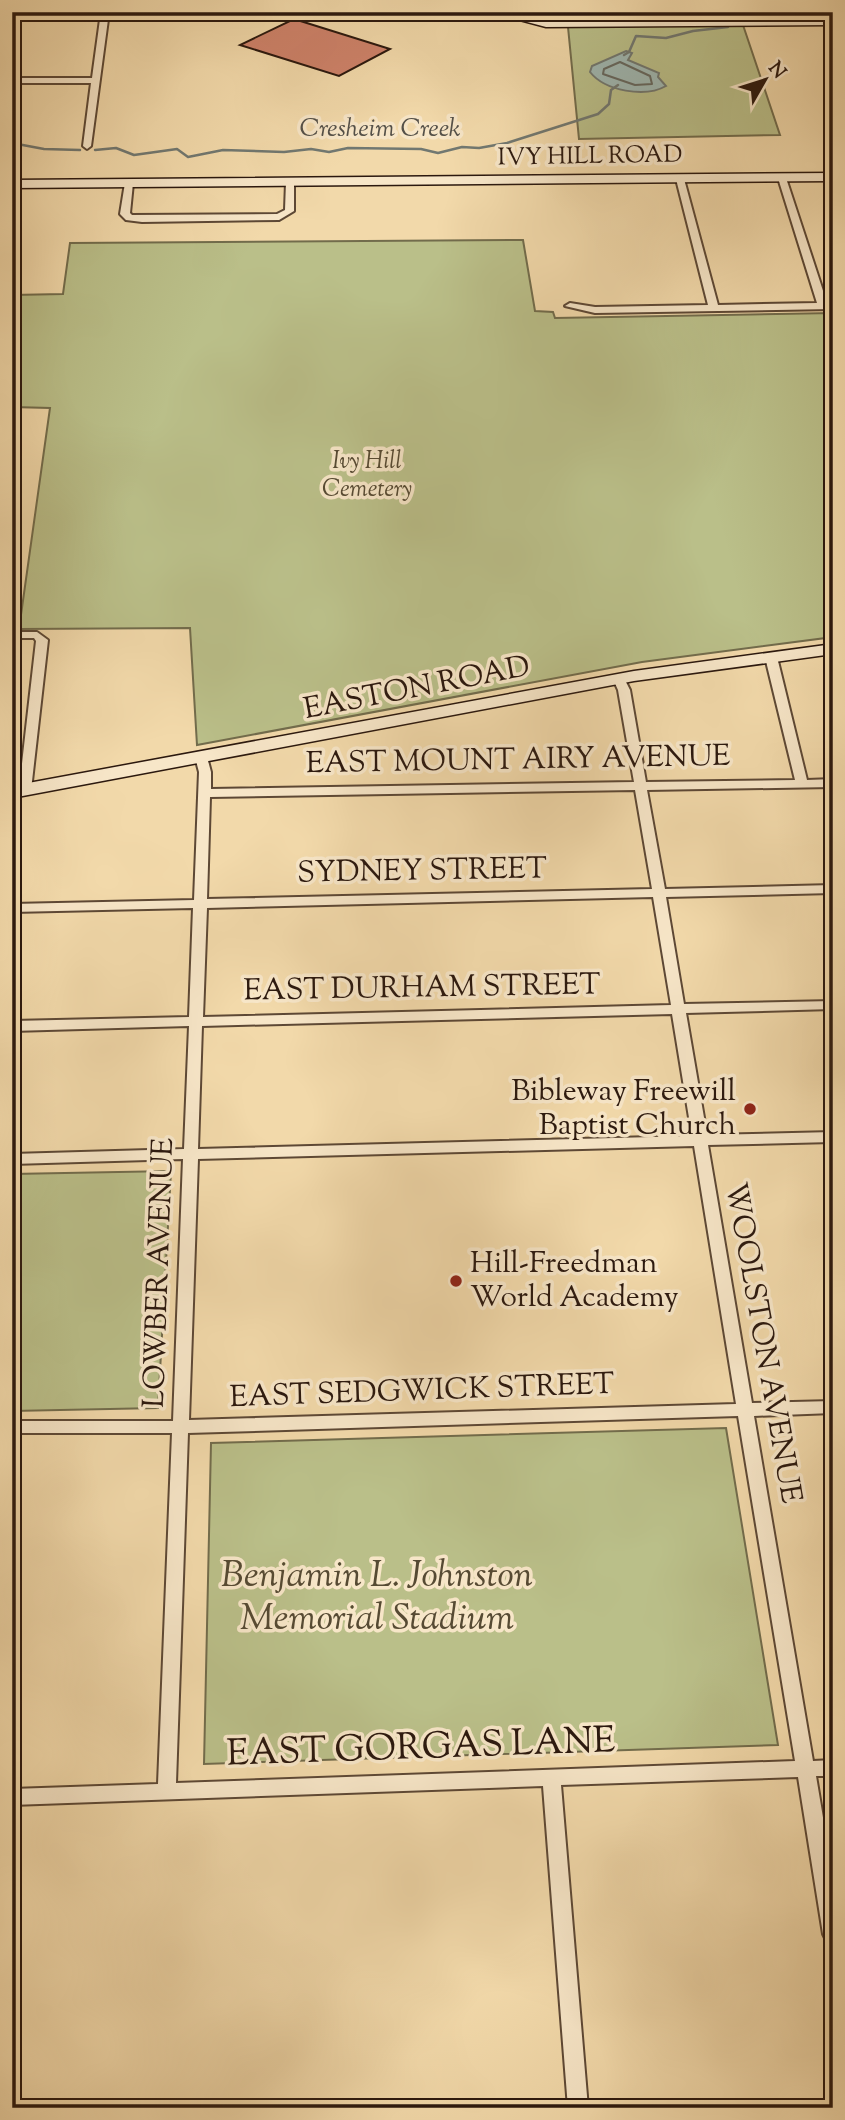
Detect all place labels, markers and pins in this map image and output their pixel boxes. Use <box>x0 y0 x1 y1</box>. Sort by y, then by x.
place label: Bibleway Freewill Baptist Church <box>511 1071 736 1148</box>
marker: Bibleway Freewill Baptist Church <box>742 1101 758 1117</box>
place label: Hill-Freedman World Academy <box>470 1243 679 1320</box>
marker: Hill-Freedman World Academy <box>448 1273 464 1289</box>

